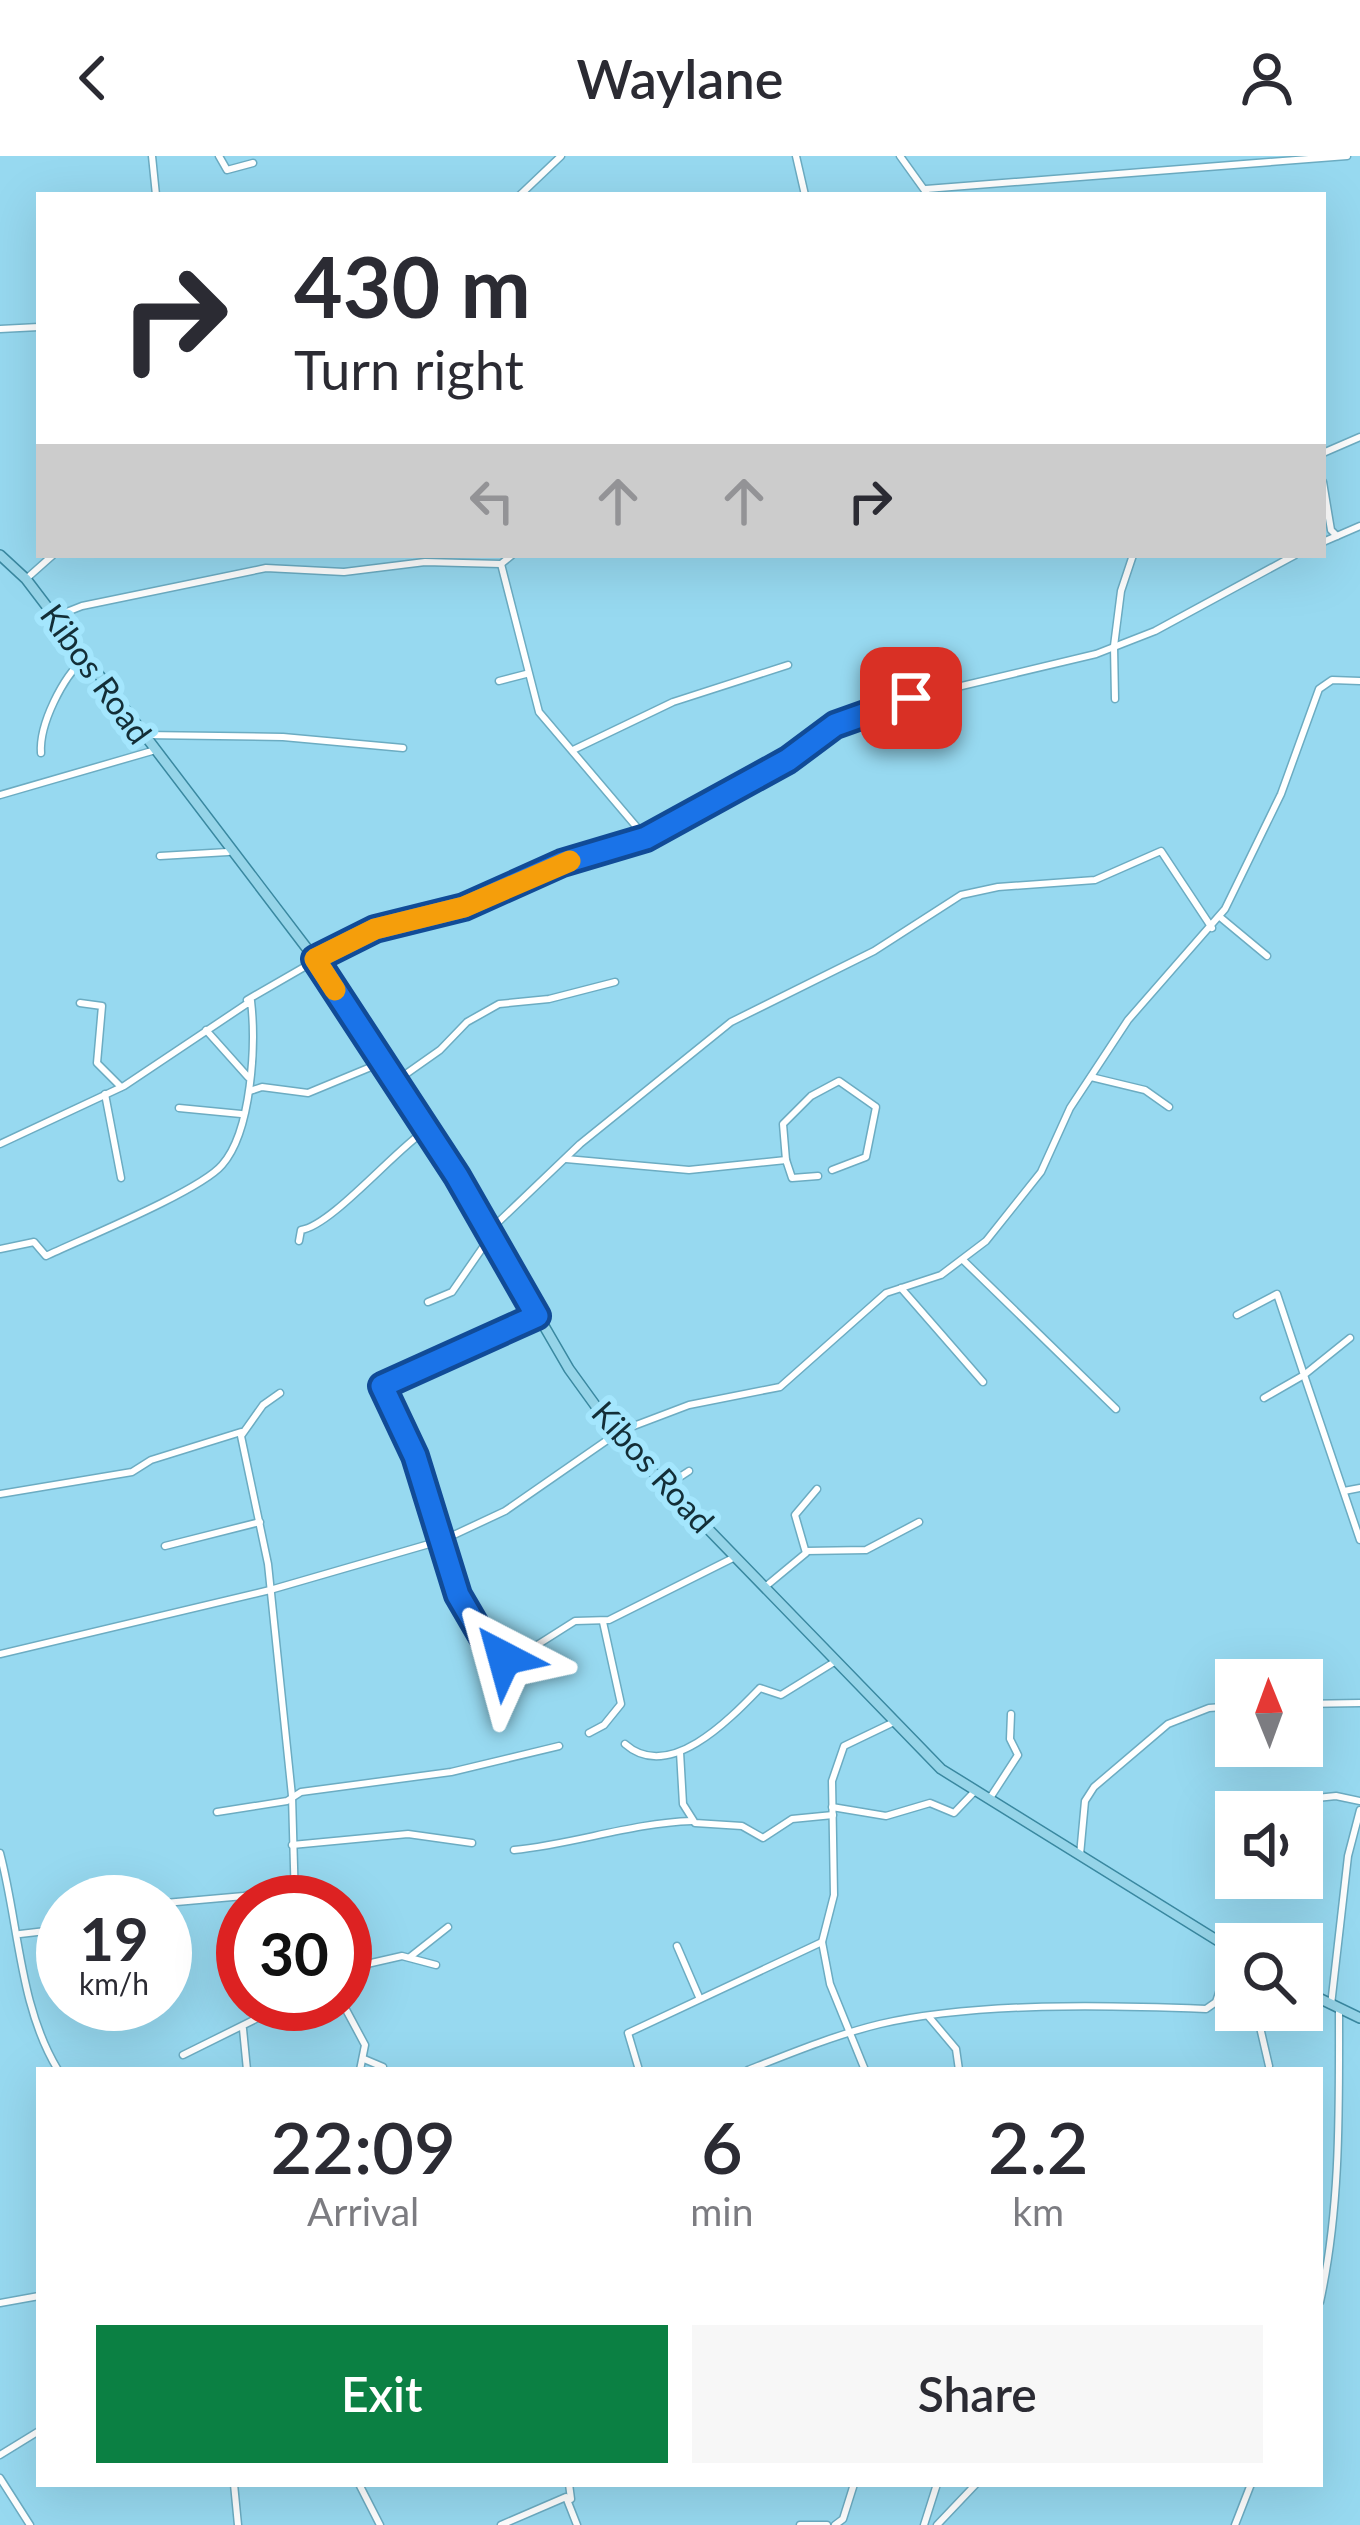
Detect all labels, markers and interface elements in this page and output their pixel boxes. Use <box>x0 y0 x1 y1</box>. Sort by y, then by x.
icon: back <box>60 45 126 111</box>
icon: person <box>1234 45 1300 111</box>
text: Waylane <box>577 46 783 111</box>
text: 430 m <box>294 235 531 336</box>
icon: right <box>96 240 252 396</box>
text: Turn right <box>294 337 524 402</box>
icon: left <box>459 468 525 534</box>
icon: ahead <box>585 468 651 534</box>
icon: ahead <box>711 468 777 534</box>
icon: right <box>837 468 903 534</box>
street label: Kibos Road <box>33 596 161 751</box>
pin <box>860 647 962 749</box>
icon: arrive <box>878 665 944 731</box>
street label: Kibos Road <box>584 1392 723 1540</box>
position arrow <box>441 1595 567 1721</box>
north arrow <box>1215 1659 1323 1767</box>
map controls <box>1215 1659 1323 2031</box>
button: sound <box>1215 1791 1323 1899</box>
speed limit sign: 30 <box>216 1875 372 2031</box>
text: 19 <box>79 1902 149 1974</box>
button: search <box>1215 1923 1323 2031</box>
text: km/h <box>79 1965 149 2001</box>
text: 22:09 <box>270 2103 456 2189</box>
text: 6 <box>701 2103 743 2189</box>
text: 2.2 <box>988 2103 1089 2189</box>
text: Arrival <box>307 2188 419 2234</box>
text: min <box>690 2188 753 2234</box>
text: km <box>1012 2188 1064 2234</box>
button: Exit <box>96 2325 668 2463</box>
button: Share <box>692 2325 1263 2463</box>

